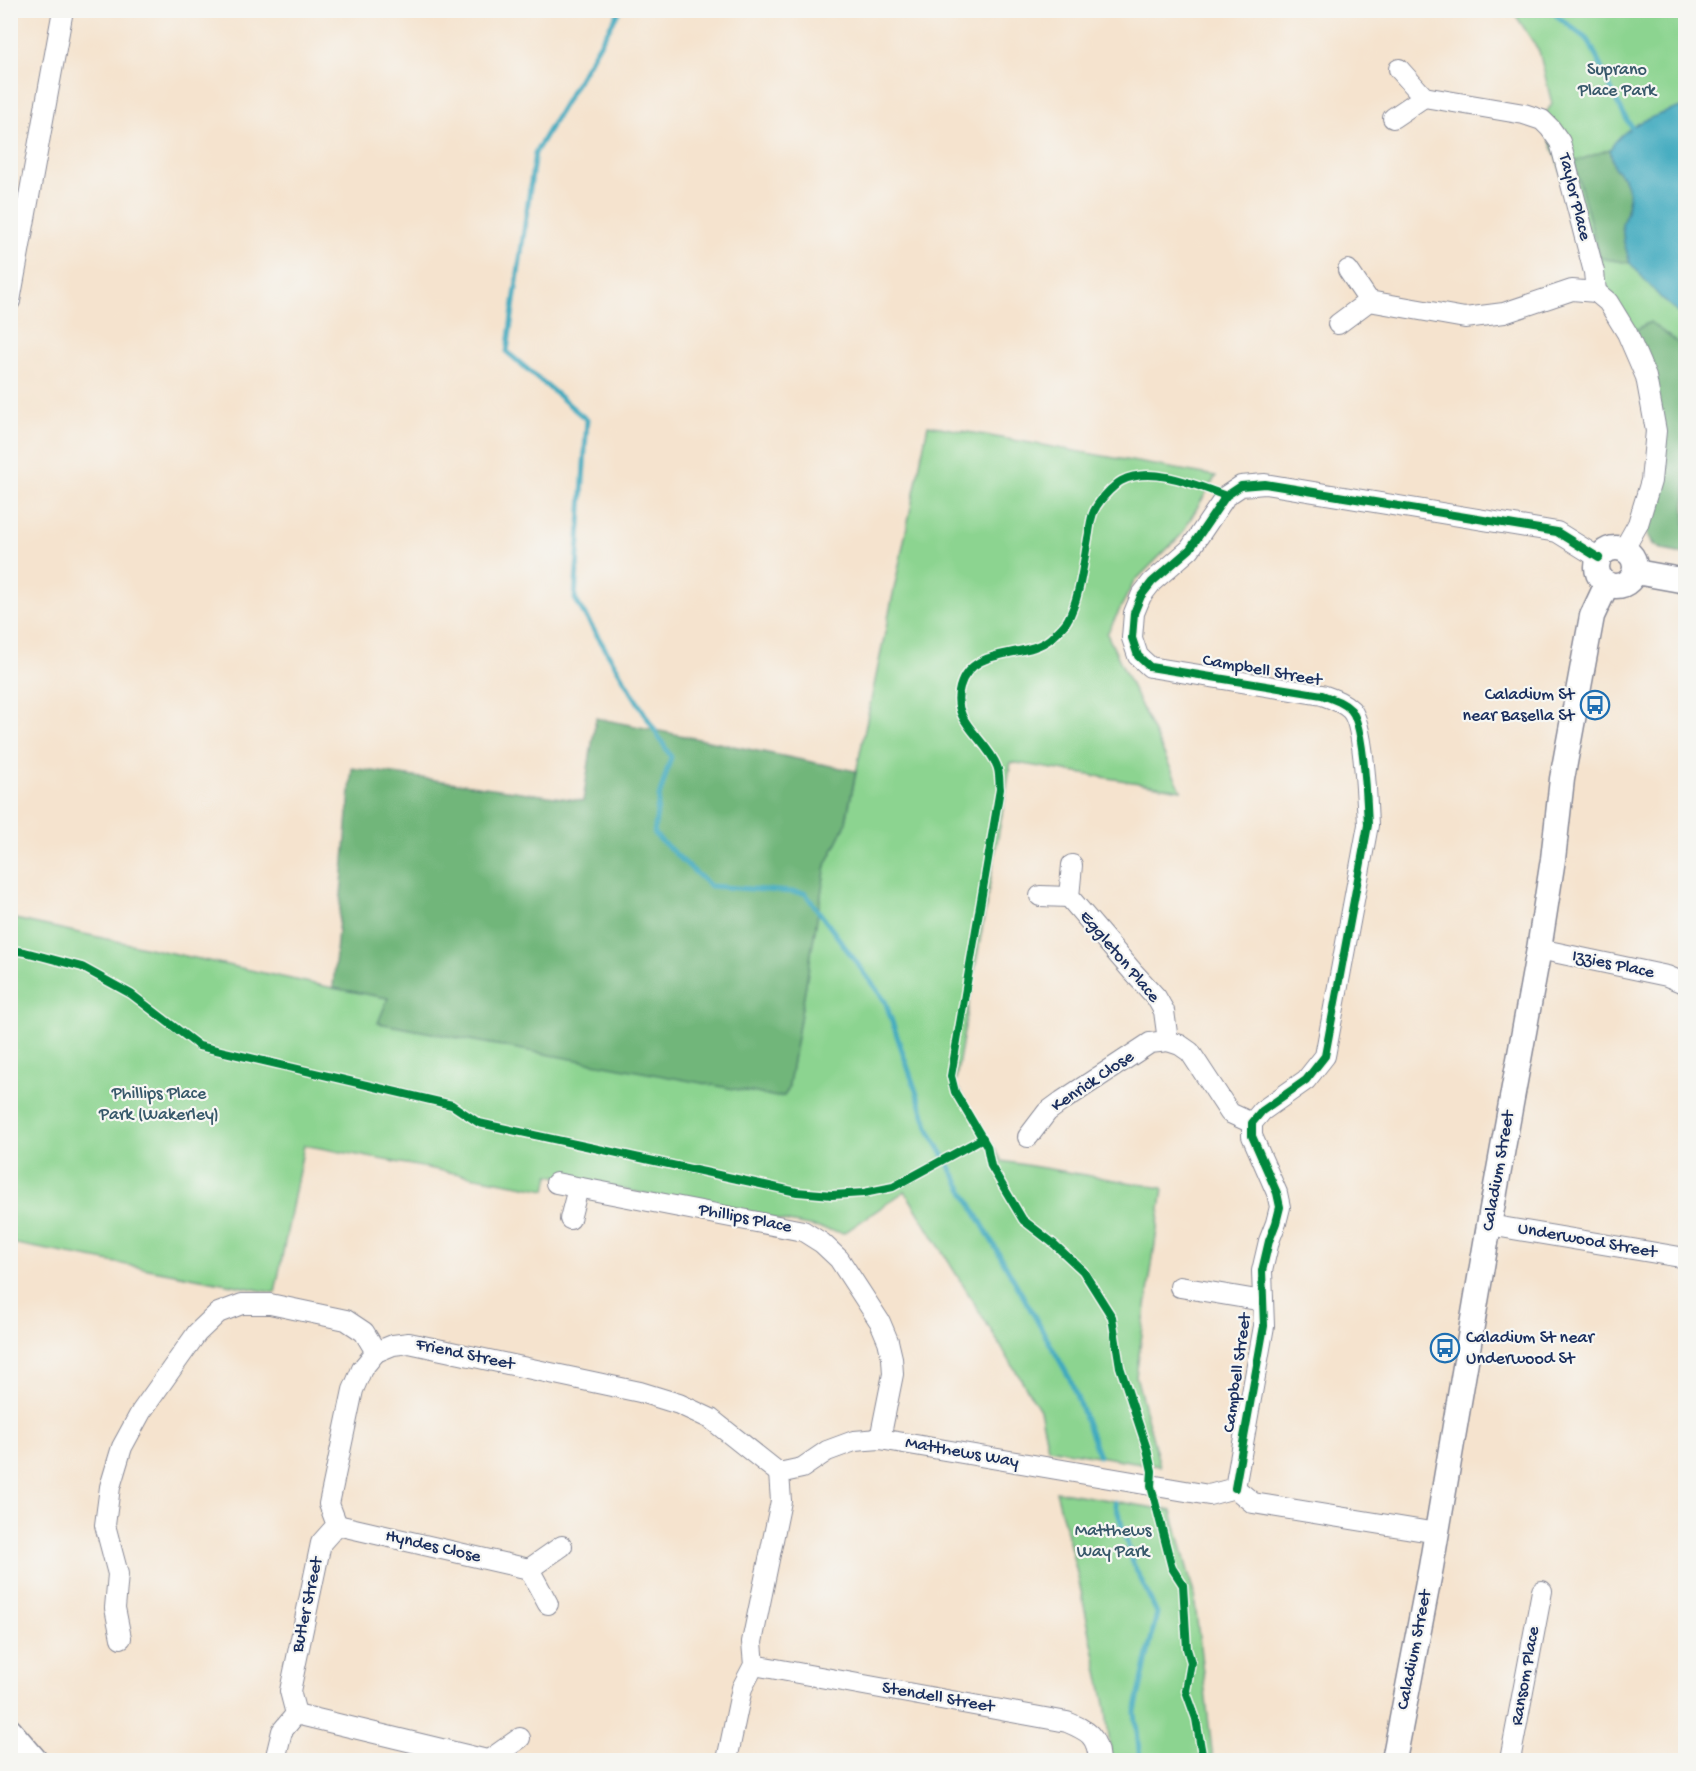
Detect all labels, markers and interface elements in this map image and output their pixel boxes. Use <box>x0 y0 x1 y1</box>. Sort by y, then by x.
park label: Suprano Place Park <box>1577 60 1658 102</box>
street label: Taylor Place <box>1553 150 1595 243</box>
street label: Campbell Street <box>1201 650 1325 692</box>
place label: Caladium St near Basella St <box>1463 685 1576 727</box>
bus stop icon: Caladium St near Basella St <box>1579 689 1611 721</box>
street label: Eggleton Place <box>1074 907 1164 1008</box>
street label: Izzies Place <box>1570 946 1657 984</box>
street label: Kenrick Close <box>1048 1046 1139 1117</box>
park label: Phillips Place Park (Wakerley) <box>98 1084 219 1126</box>
street label: Caladium Street <box>1478 1108 1520 1233</box>
street label: Phillips Place <box>696 1199 794 1238</box>
street label: Underwood Street <box>1516 1218 1660 1264</box>
street label: Campbell Street <box>1219 1310 1257 1434</box>
place label: Caladium St near Underwood St <box>1466 1328 1595 1370</box>
bus stop icon: Caladium St near Underwood St <box>1429 1332 1461 1364</box>
street label: Friend Street <box>413 1334 518 1376</box>
street label: Matthews Way <box>903 1433 1021 1473</box>
park label: Matthews Way Park <box>1075 1521 1153 1563</box>
street label: Hyndes Close <box>383 1526 483 1568</box>
street label: Butler Street <box>287 1554 329 1656</box>
street label: Caladium Street <box>1393 1587 1437 1712</box>
street label: Ransom Place <box>1507 1624 1545 1727</box>
street label: Stendell Street <box>880 1678 997 1718</box>

